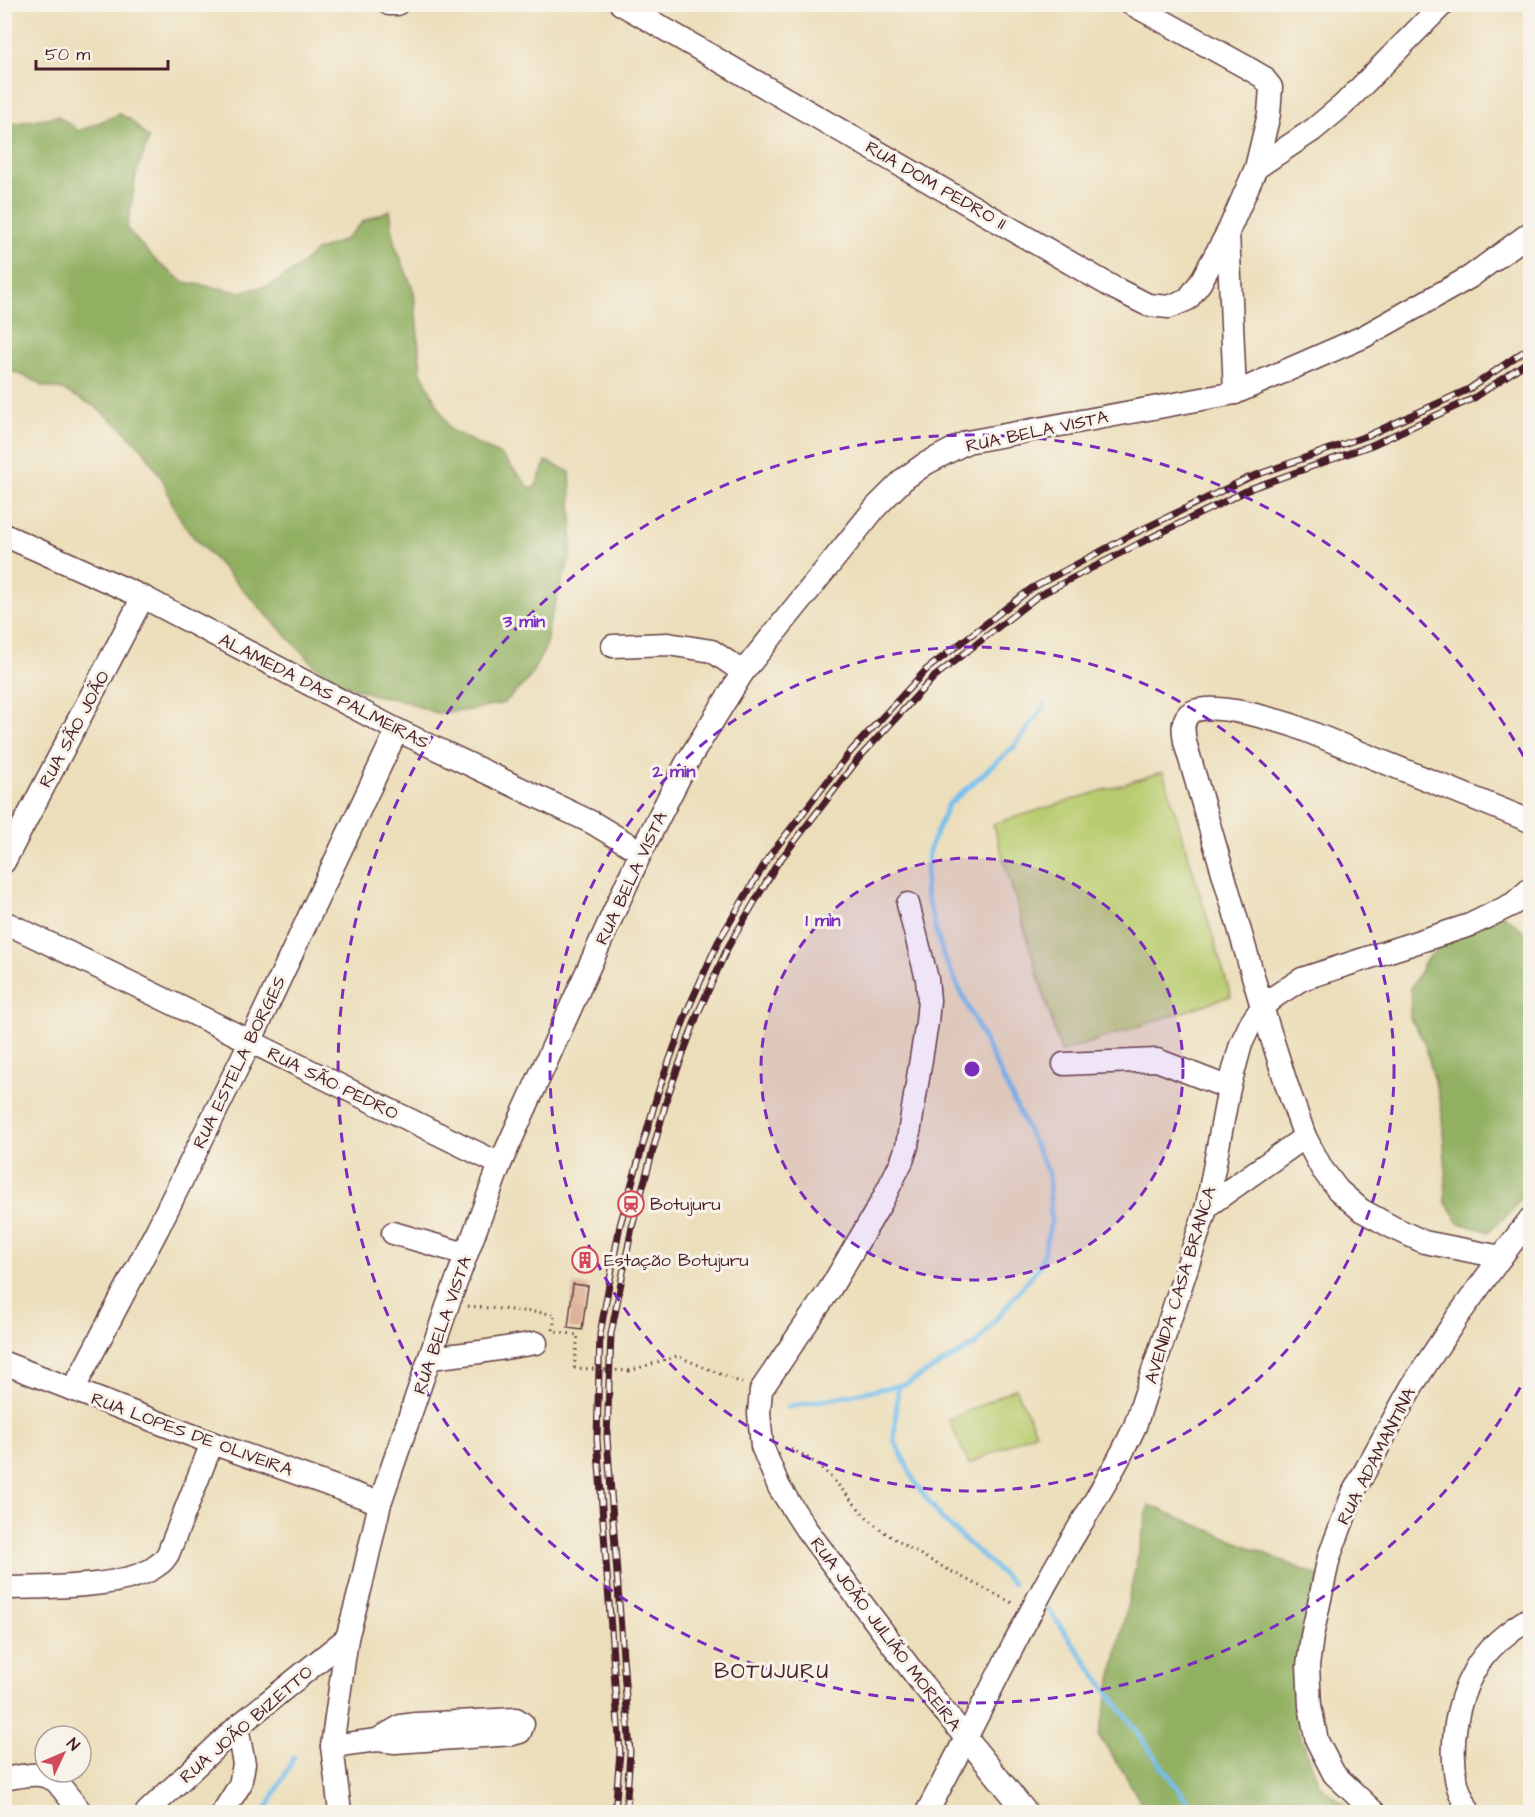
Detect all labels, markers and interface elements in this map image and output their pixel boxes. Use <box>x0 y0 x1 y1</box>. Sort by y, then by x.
scale bar <box>36 33 168 71</box>
text: 50 m <box>45 42 90 67</box>
street label: RUA DOM PEDRO II <box>861 135 1011 236</box>
street label: RUA BELA VISTA <box>964 404 1111 459</box>
text: 3 min <box>502 609 545 634</box>
street label: ALAMEDA DAS PALMEIRAS <box>214 627 433 756</box>
street label: RUA SÃO JOÃO <box>33 666 116 792</box>
text: 2 min <box>651 759 696 784</box>
street label: RUA BELA VISTA <box>590 807 674 949</box>
text: 1 min <box>805 908 841 933</box>
street label: RUA ESTELA BORGES <box>187 972 292 1153</box>
street label: RUA SÃO PEDRO <box>263 1041 402 1126</box>
centre of rings <box>962 1059 982 1079</box>
street label: AVENIDA CASA BRANCA <box>1139 1183 1223 1387</box>
station icon: Botujuru <box>616 1189 646 1219</box>
place label: Botujuru <box>650 1192 721 1217</box>
building icon: Estação Botujuru <box>570 1245 600 1275</box>
place label: Estação Botujuru <box>604 1248 749 1273</box>
street label: RUA BELA VISTA <box>407 1252 478 1398</box>
street label: RUA ADAMANTINA <box>1331 1383 1422 1529</box>
street label: RUA LOPES DE OLIVEIRA <box>88 1386 297 1483</box>
street label: RUA JOÃO JULIÃO MOREIRA <box>804 1532 967 1737</box>
district label: BOTUJURU <box>714 1657 830 1686</box>
street label: RUA JOÃO BIZETTO <box>174 1660 318 1789</box>
north arrow <box>33 1724 93 1784</box>
text: N <box>62 1733 84 1756</box>

